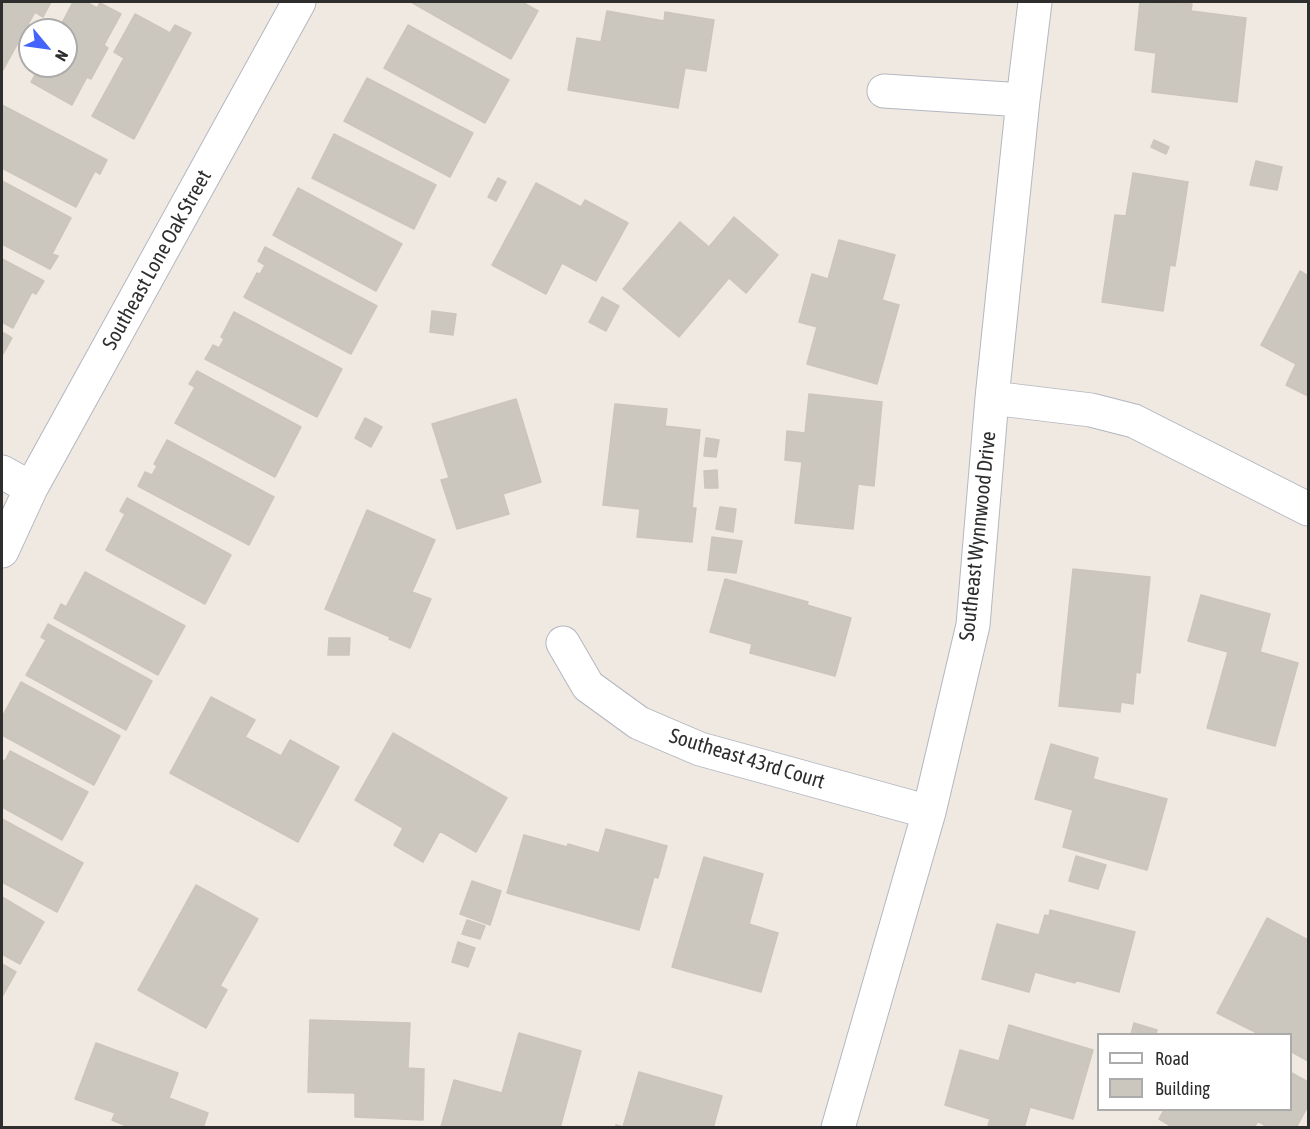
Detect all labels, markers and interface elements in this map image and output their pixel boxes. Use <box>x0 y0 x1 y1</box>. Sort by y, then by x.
north arrow <box>18 18 78 78</box>
text: N <box>52 47 72 64</box>
street label: Southeast Lone Oak Street <box>97 166 217 354</box>
street label: Southeast Wynnwood Drive <box>954 430 1002 642</box>
street label: Southeast 43rd Court <box>666 723 828 795</box>
legend <box>1097 1033 1292 1111</box>
text: Road <box>1155 1048 1189 1069</box>
text: Building <box>1155 1078 1210 1099</box>

